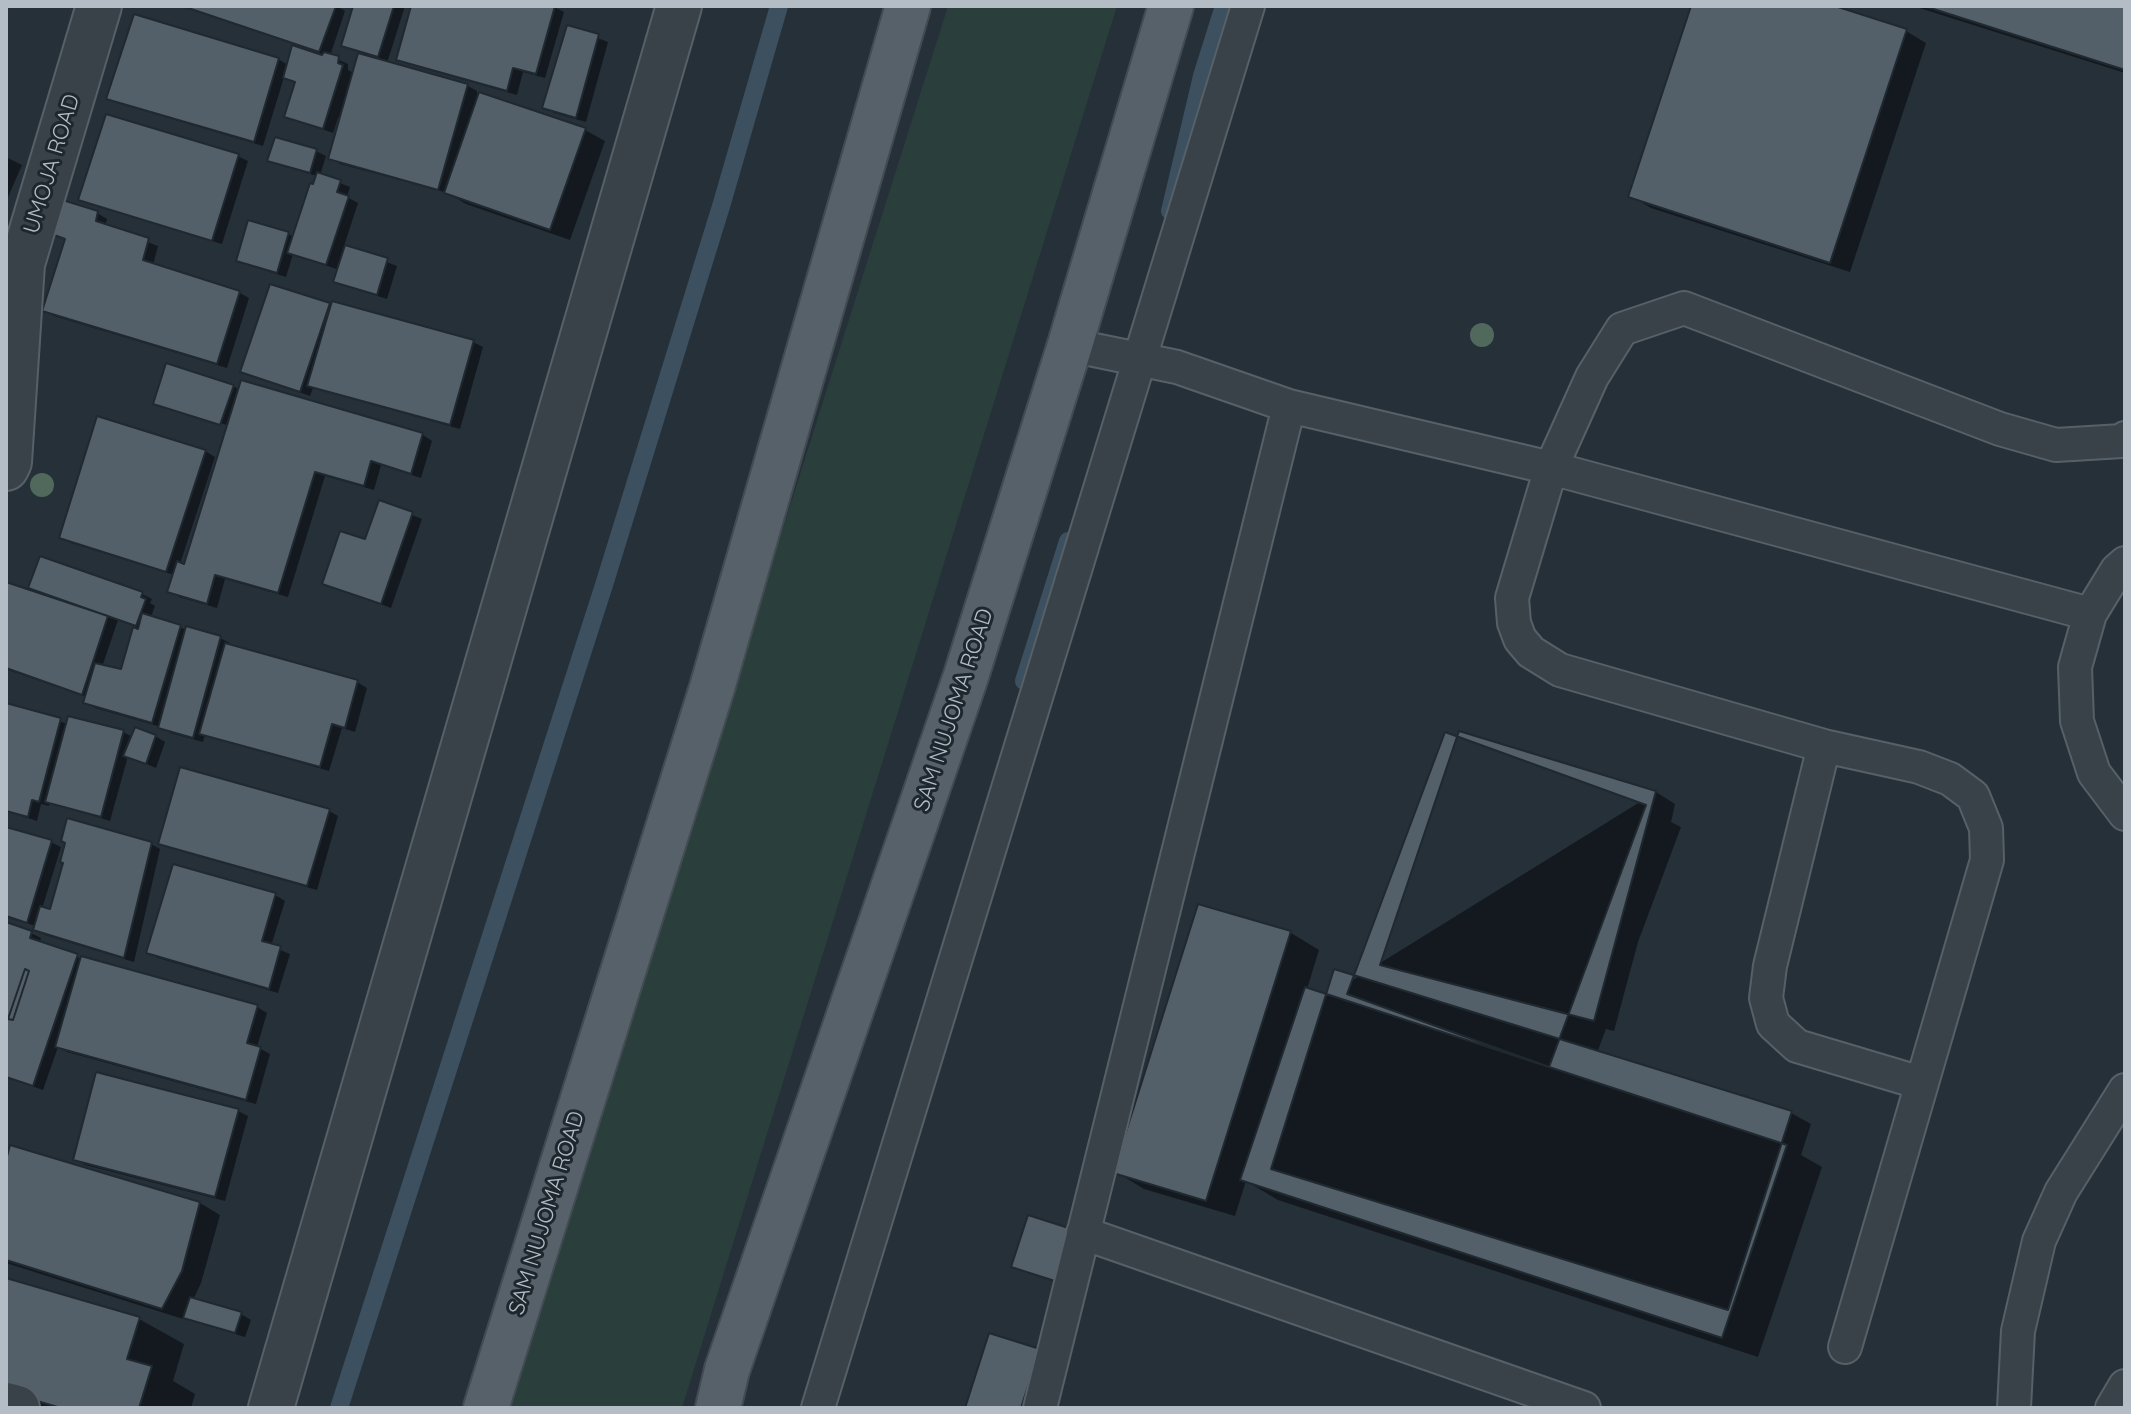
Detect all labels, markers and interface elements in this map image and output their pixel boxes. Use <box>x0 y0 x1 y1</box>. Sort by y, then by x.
street label: UMOJA ROAD <box>18 91 86 237</box>
street label: SAM NUJOMA ROAD <box>909 605 999 815</box>
street label: SAM NUJOMA ROAD <box>503 1108 591 1318</box>

